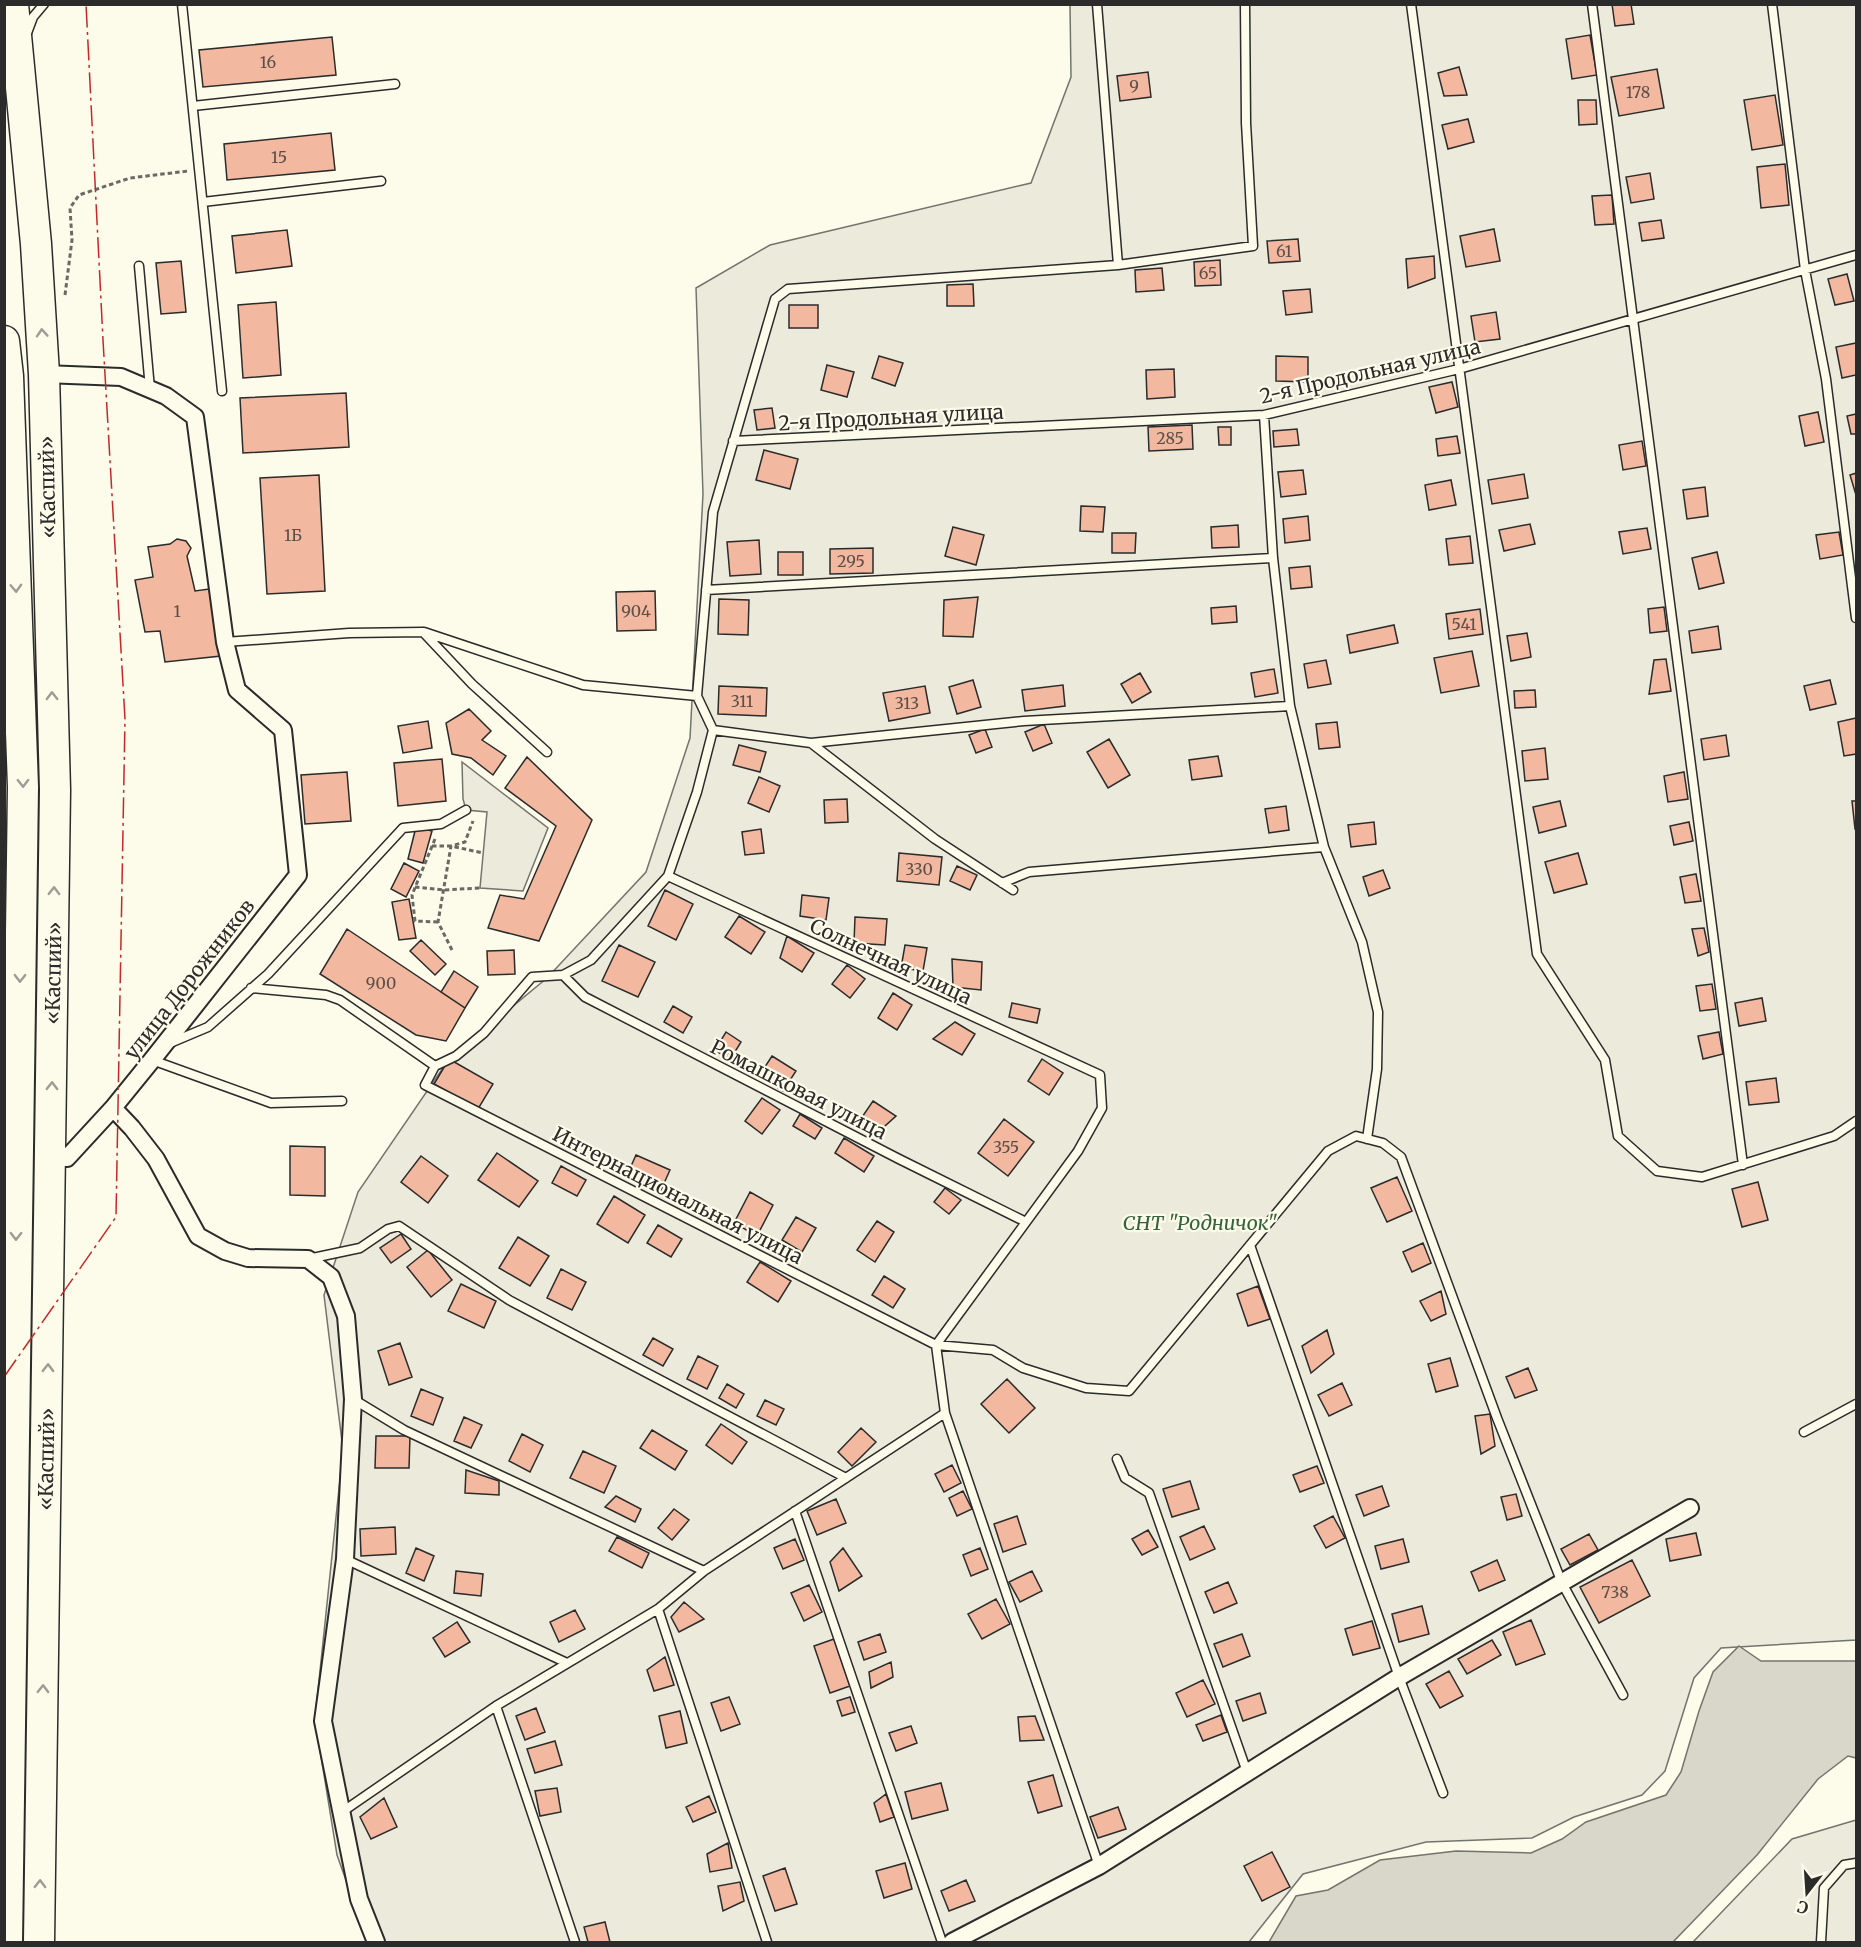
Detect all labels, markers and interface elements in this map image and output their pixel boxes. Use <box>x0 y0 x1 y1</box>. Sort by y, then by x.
house number: 16 <box>260 52 276 72</box>
house number: 9 <box>1129 76 1139 96</box>
house number: 178 <box>1626 82 1650 102</box>
house number: 15 <box>271 147 287 167</box>
house number: 61 <box>1276 241 1292 261</box>
house number: 65 <box>1199 263 1217 283</box>
one-way arrow <box>35 329 48 338</box>
street label: 2-я Продольная улица <box>1257 333 1483 409</box>
street label: 2-я Продольная улица <box>778 399 1005 435</box>
house number: 285 <box>1156 428 1184 448</box>
street label: «Каспий» <box>34 435 60 539</box>
house number: 1Б <box>284 525 302 545</box>
house number: 295 <box>837 551 865 571</box>
one-way arrow <box>9 584 22 593</box>
house number: 1 <box>173 601 181 621</box>
house number: 904 <box>621 601 651 621</box>
house number: 541 <box>1452 614 1477 634</box>
house number: 311 <box>731 691 753 711</box>
one-way arrow <box>46 692 59 701</box>
house number: 313 <box>895 693 919 713</box>
one-way arrow <box>16 778 29 787</box>
house number: 330 <box>905 859 933 879</box>
one-way arrow <box>47 887 60 896</box>
street label: улица Дорожников <box>119 894 260 1064</box>
street label: Солнечная улица <box>806 913 976 1010</box>
street label: «Каспий» <box>40 921 66 1025</box>
one-way arrow <box>14 973 26 982</box>
house number: 900 <box>366 973 396 993</box>
street label: Ромашковая улица <box>707 1034 892 1144</box>
one-way arrow <box>45 1082 58 1091</box>
street label: Интернациональная улица <box>549 1121 808 1269</box>
house number: 355 <box>993 1137 1019 1157</box>
park label: СНТ "Родничок" <box>1123 1210 1277 1235</box>
one-way arrow <box>10 1231 22 1240</box>
one-way arrow <box>42 1364 54 1373</box>
street label: «Каспий» <box>33 1407 59 1511</box>
house number: 738 <box>1601 1582 1629 1602</box>
one-way arrow <box>37 1685 49 1694</box>
north arrow <box>1777 1863 1837 1923</box>
one-way arrow <box>34 1880 46 1889</box>
text: С <box>1795 1896 1811 1918</box>

